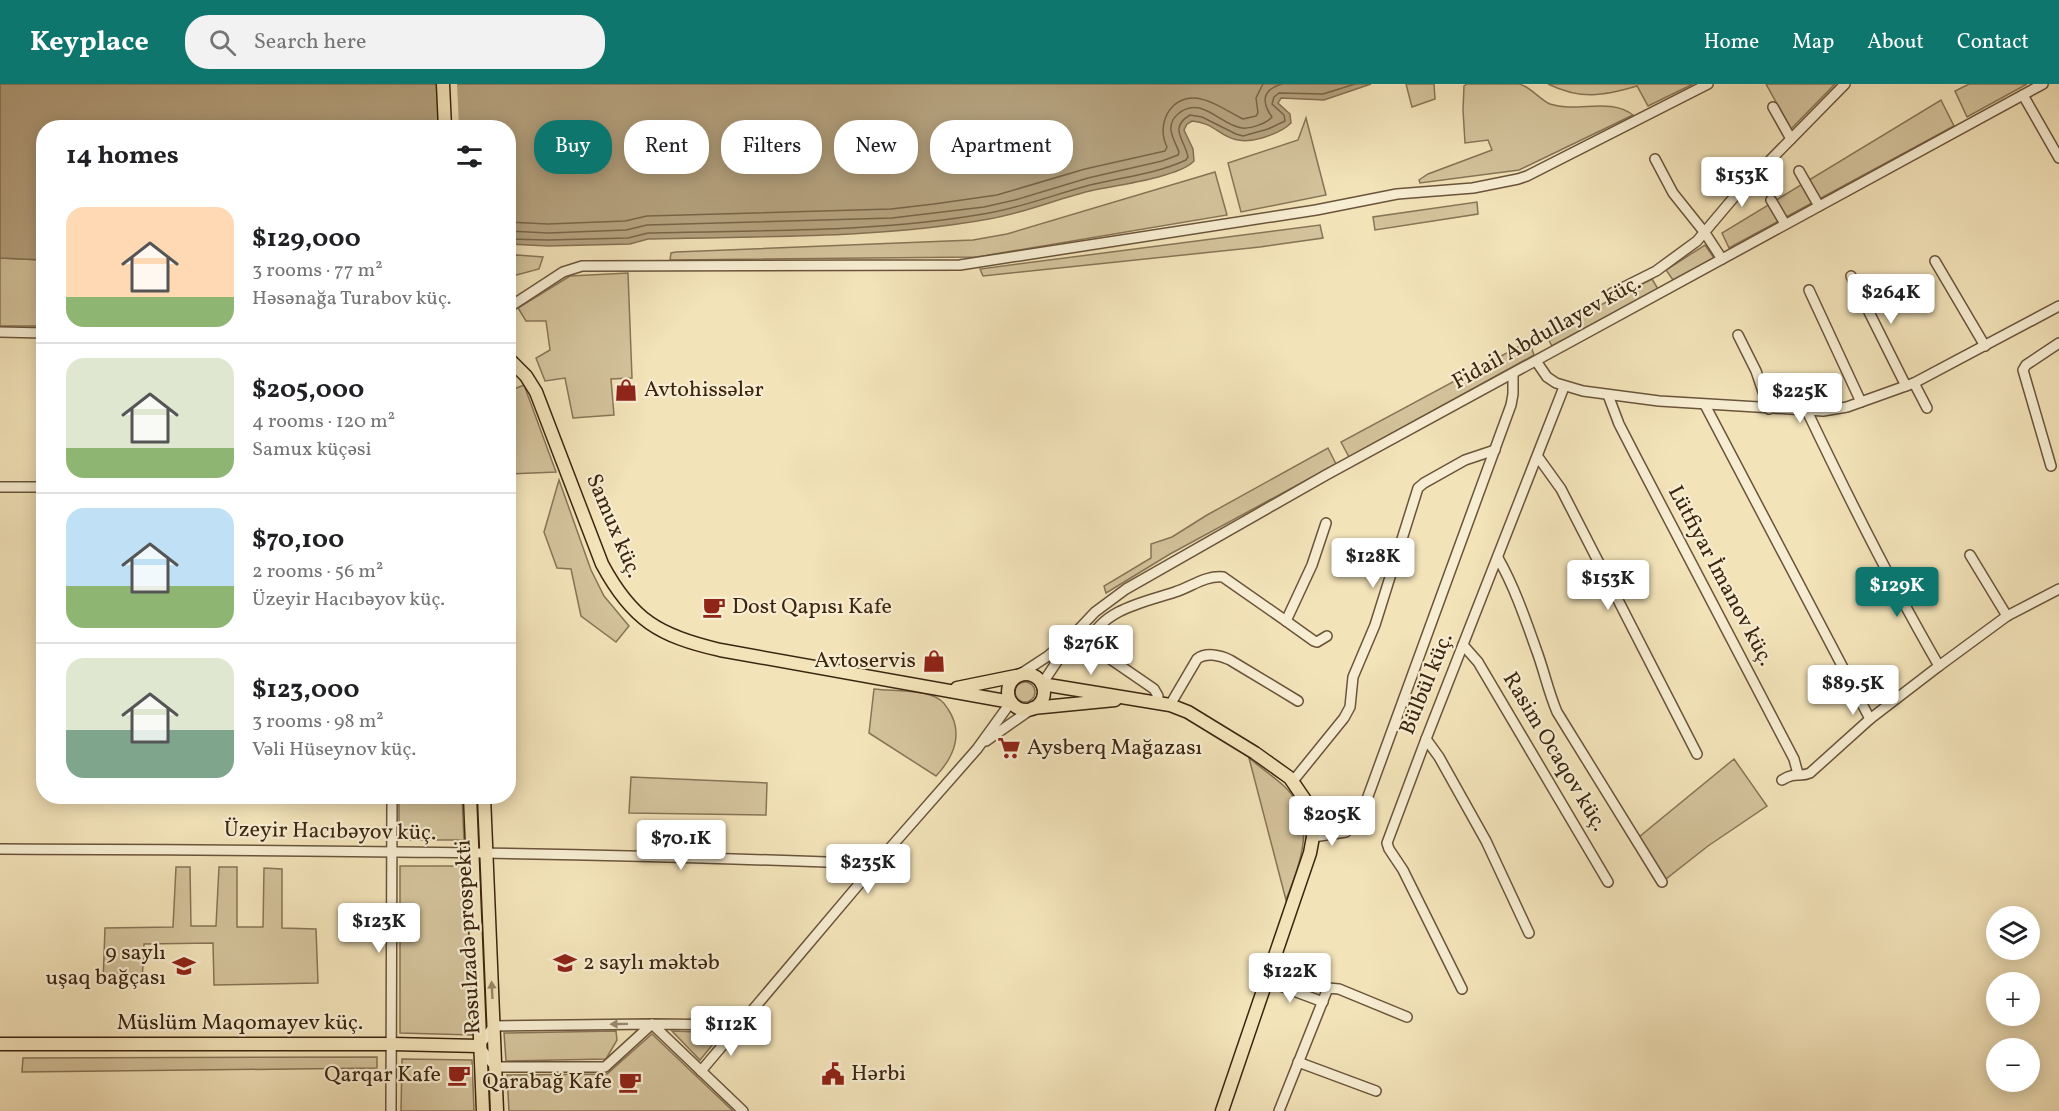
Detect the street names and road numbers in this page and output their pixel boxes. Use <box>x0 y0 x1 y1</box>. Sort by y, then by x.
street label: Fidail Abdullayev küç. <box>1447 268 1647 398</box>
street label: Samux küç. <box>577 469 649 583</box>
street label: Lütfiyar İmanov küç. <box>1659 480 1781 672</box>
street label: Bülbül küç. <box>1392 628 1462 740</box>
street label: Rasim Ocaqov küç. <box>1494 666 1614 838</box>
street label: Üzeyir Hacıbəyov küç. <box>224 815 436 849</box>
street label: Rəsulzadə prospekti <box>448 839 490 1035</box>
street label: Müslüm Maqomayev küç. <box>117 1008 363 1039</box>

